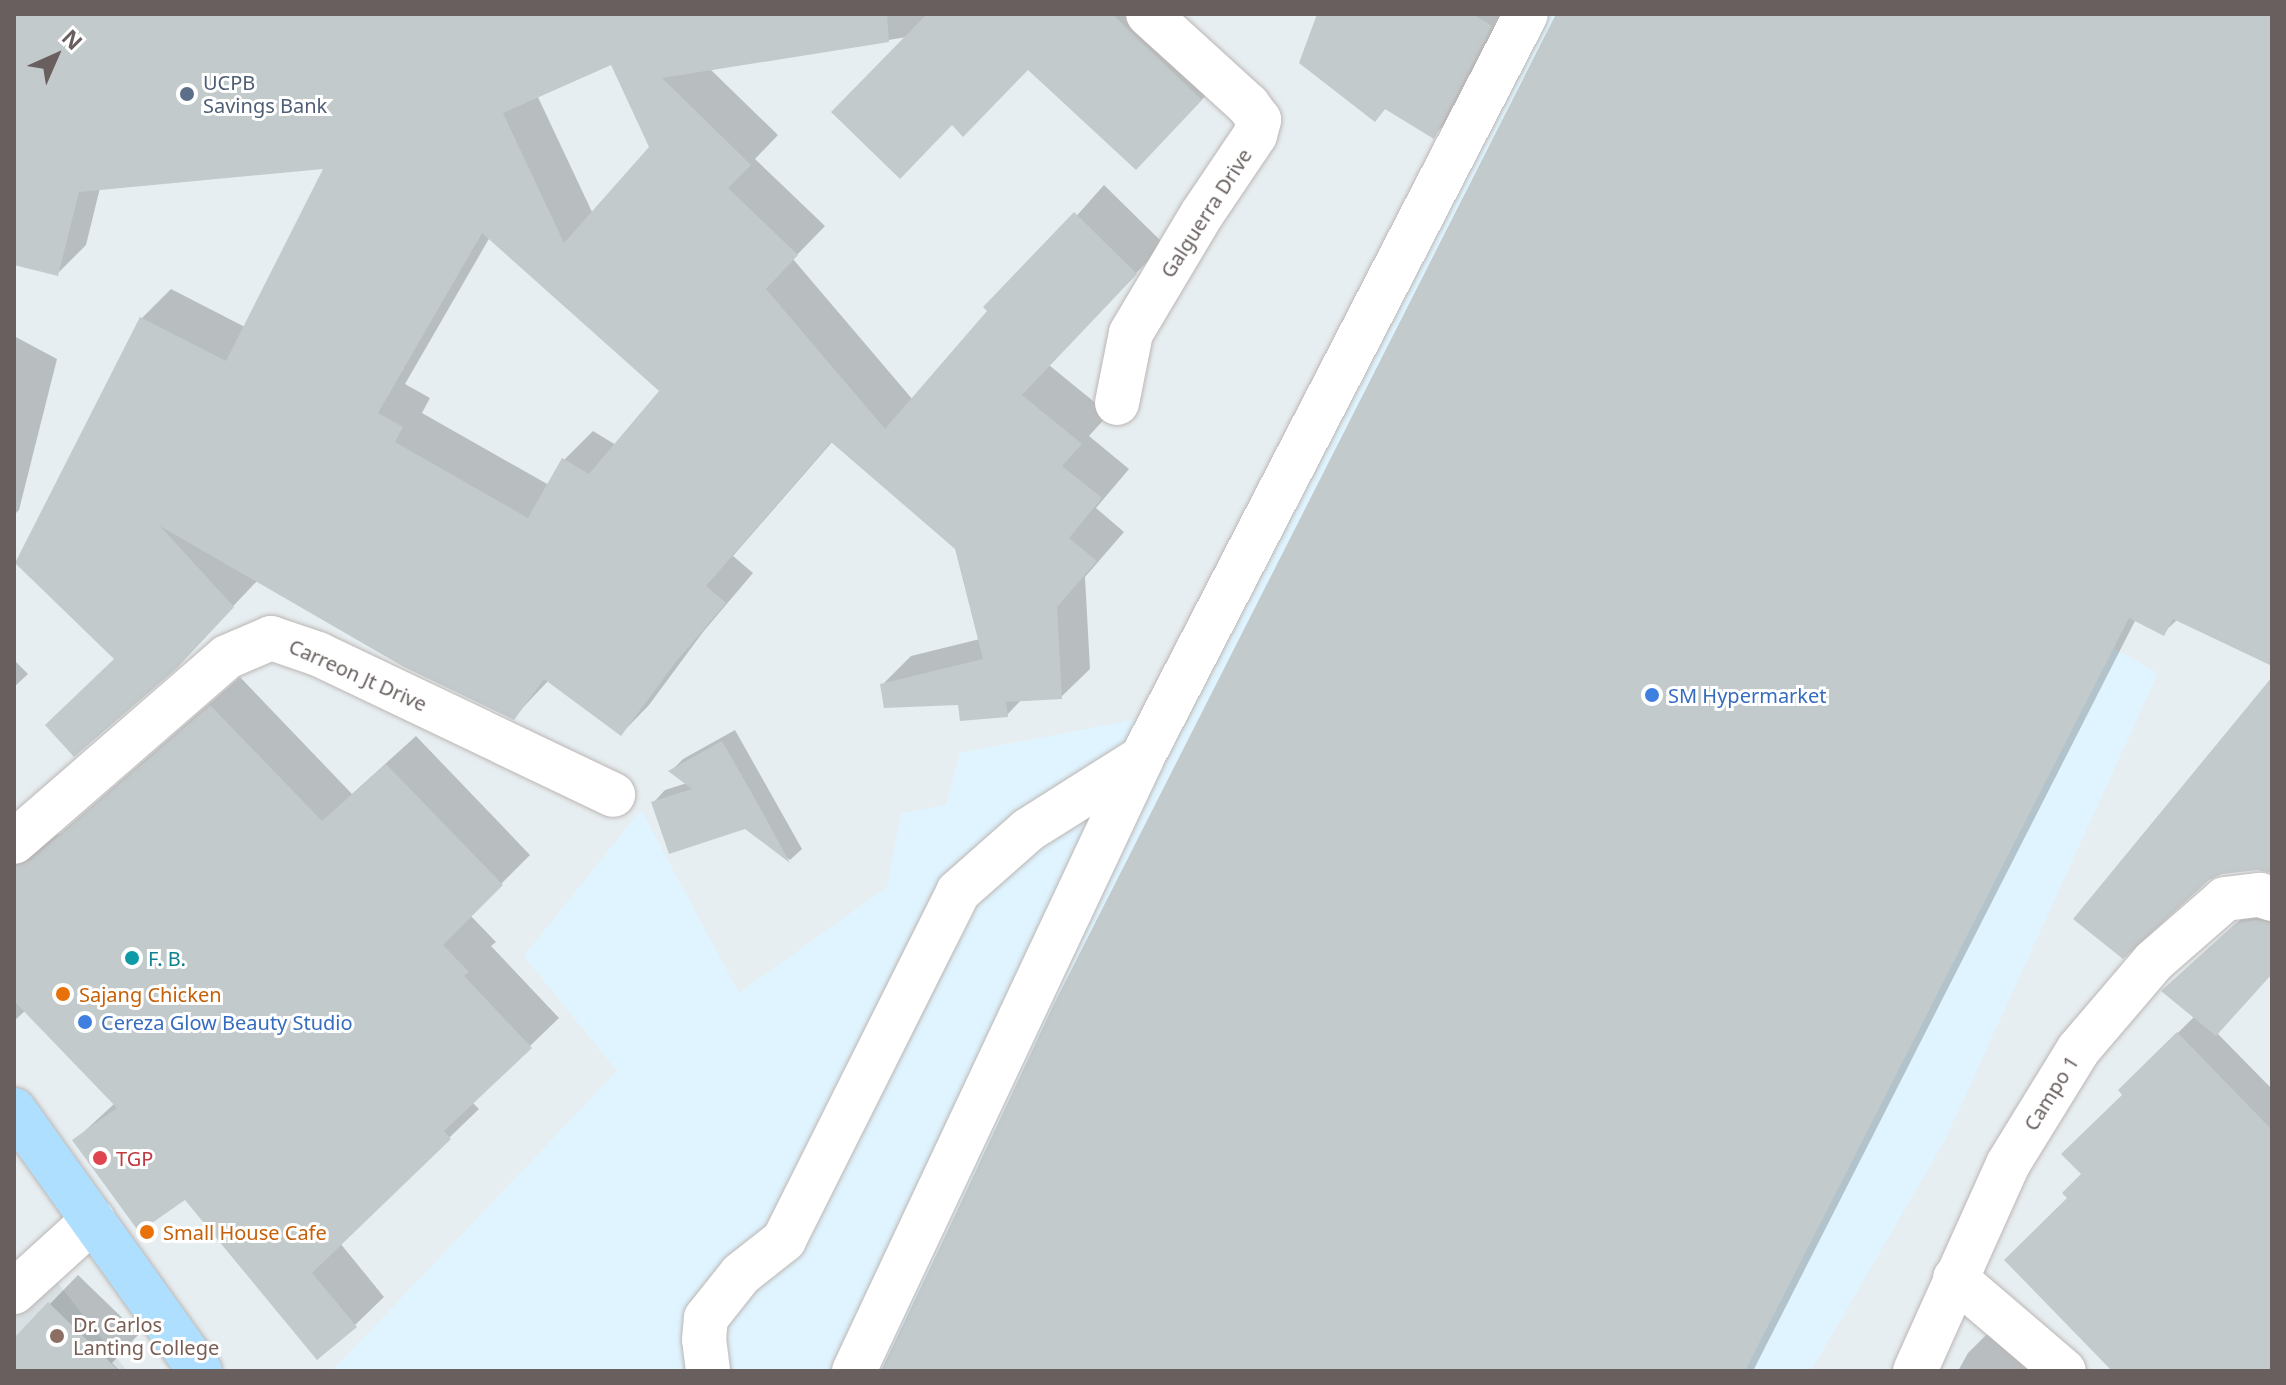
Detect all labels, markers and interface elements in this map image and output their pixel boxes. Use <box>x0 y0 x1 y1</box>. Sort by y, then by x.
north arrow <box>16 16 96 96</box>
text: N <box>56 22 90 56</box>
place label: UCPB Savings Bank <box>203 70 327 117</box>
marker: UCPB Savings Bank <box>178 85 196 103</box>
street label: Galguerra Drive <box>1155 144 1257 282</box>
street label: Carreon Jt Drive <box>285 634 431 716</box>
place label: SM Hypermarket <box>1668 683 1827 707</box>
marker: SM Hypermarket <box>1643 686 1661 704</box>
place label: F. B. <box>148 946 186 970</box>
marker: F. B. <box>123 949 141 967</box>
place label: Sajang Chicken <box>79 982 222 1006</box>
marker: Sajang Chicken <box>54 985 72 1003</box>
place label: Cereza Glow Beauty Studio <box>101 1010 353 1034</box>
marker: Cereza Glow Beauty Studio <box>76 1013 94 1031</box>
street label: Campo 1 <box>2019 1051 2083 1135</box>
place label: TGP <box>116 1146 153 1170</box>
marker: TGP <box>91 1149 109 1167</box>
place label: Small House Cafe <box>163 1220 327 1244</box>
marker: Small House Cafe <box>138 1223 156 1241</box>
place label: Dr. Carlos Lanting College <box>73 1312 219 1359</box>
marker: Dr. Carlos Lanting College <box>48 1327 66 1345</box>

